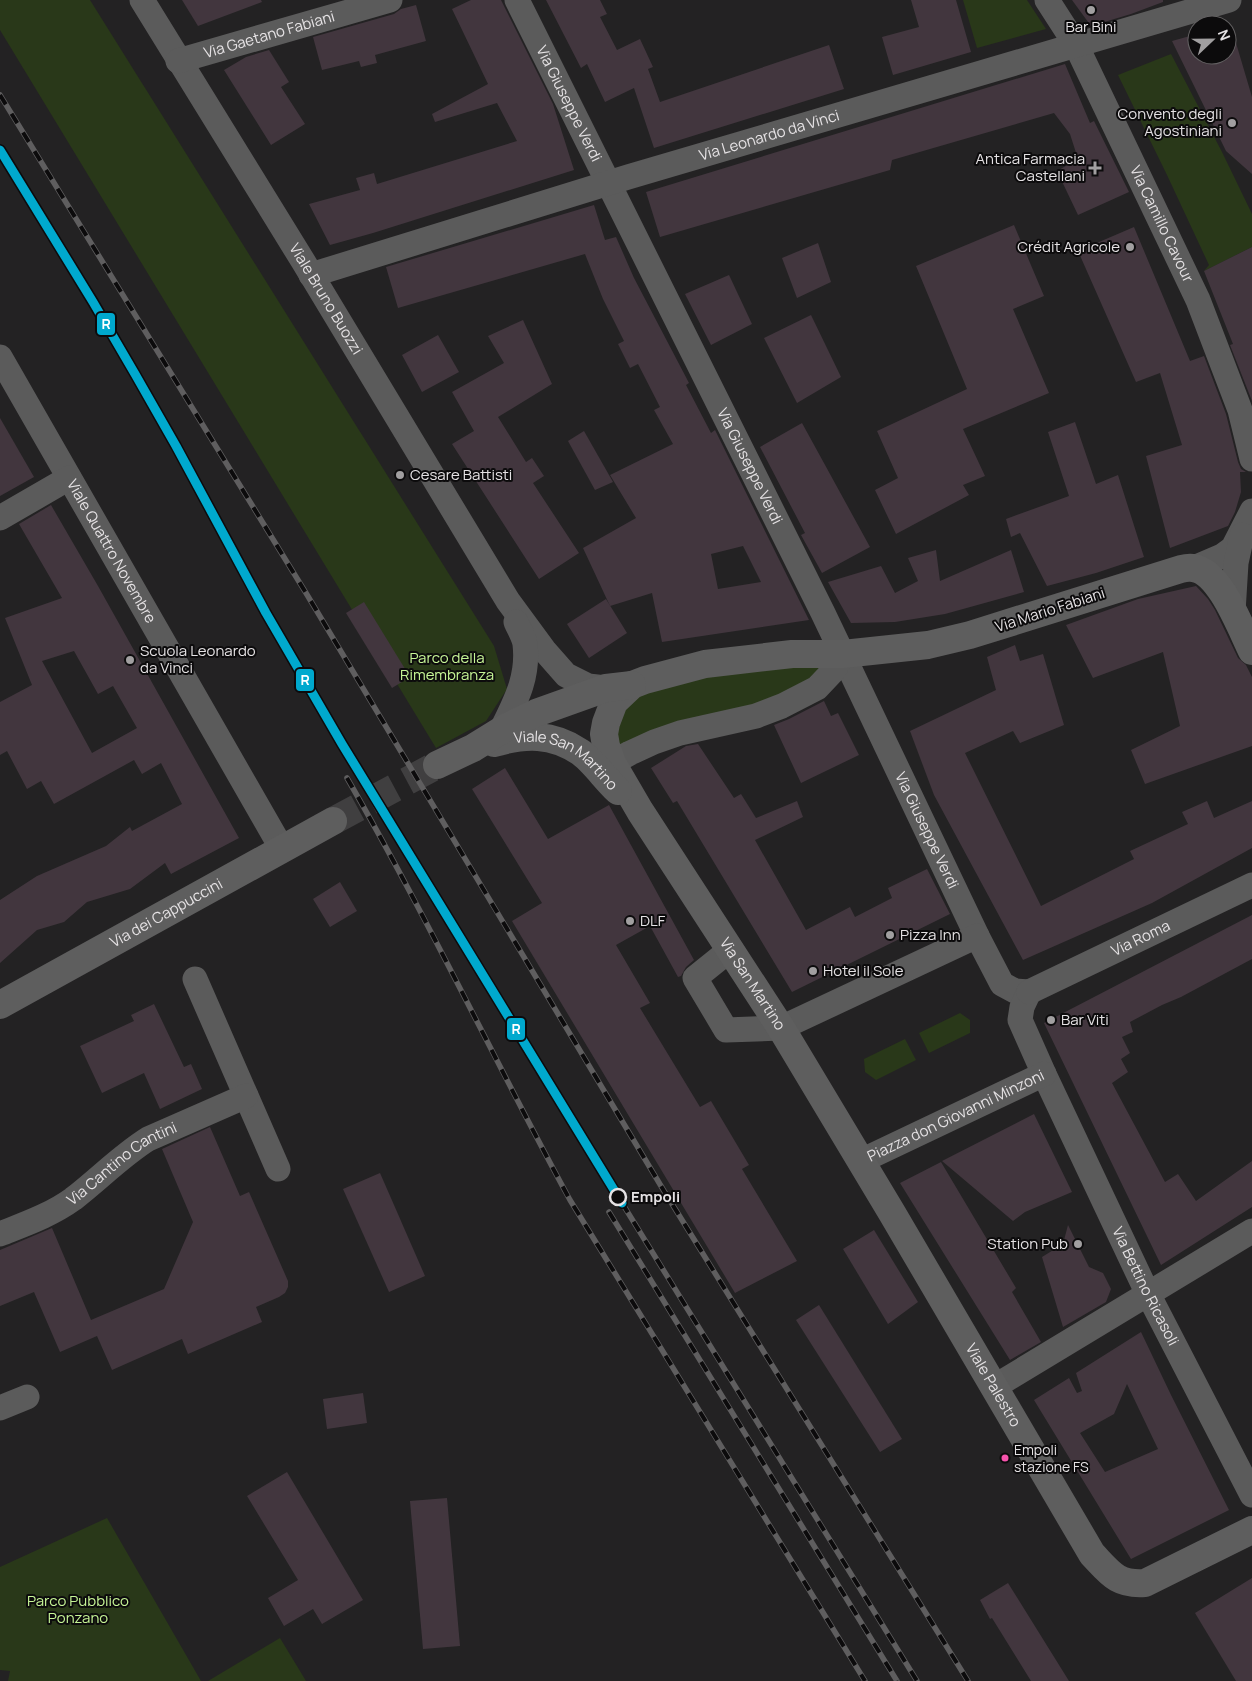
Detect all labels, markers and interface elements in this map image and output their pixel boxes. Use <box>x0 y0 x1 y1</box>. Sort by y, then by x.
marker: Bar Bini <box>1085 4 1097 16</box>
street label: Via Gaetano Fabiani <box>201 5 337 63</box>
north arrow <box>1187 15 1237 65</box>
place label: Bar Bini <box>1065 16 1117 37</box>
text: N <box>1214 27 1235 43</box>
street label: Via Giuseppe Verdi <box>531 42 607 165</box>
place label: Convento degli Agostiniani <box>1118 103 1222 141</box>
street label: Via Leonardo da Vinci <box>696 104 842 166</box>
marker: Convento degli Agostiniani <box>1226 117 1238 129</box>
place label: Antica Farmacia Castellani <box>976 148 1085 186</box>
marker: Antica Farmacia Castellani <box>1089 162 1101 174</box>
street label: Via Camillo Cavour <box>1125 162 1199 286</box>
place label: Crédit Agricole <box>1017 236 1120 257</box>
street label: Viale Bruno Buozzi <box>285 239 368 358</box>
marker: Crédit Agricole <box>1124 241 1136 253</box>
line badge: R <box>96 312 116 336</box>
text: R <box>101 314 111 333</box>
street label: Via Giuseppe Verdi <box>712 404 788 528</box>
place label: Cesare Battisti <box>410 464 512 485</box>
marker: Cesare Battisti <box>394 469 406 481</box>
street label: Viale Quattro Novembre <box>62 475 162 627</box>
street label: Via Mario Fabiani <box>992 582 1107 637</box>
place label: Scuola Leonardo da Vinci <box>140 640 256 678</box>
park label: Parco della Rimembranza <box>400 647 494 685</box>
marker: Scuola Leonardo da Vinci <box>124 654 136 666</box>
line badge: R <box>295 668 315 692</box>
text: R <box>300 670 310 689</box>
street label: Viale San Martino <box>512 726 623 795</box>
street label: Via Giuseppe Verdi <box>890 768 964 892</box>
street label: Via dei Cappuccini <box>106 873 226 952</box>
place label: DLF <box>640 910 666 931</box>
marker: DLF <box>624 915 636 927</box>
street label: Via Roma <box>1108 915 1174 961</box>
place label: Pizza Inn <box>900 924 961 945</box>
marker: Pizza Inn <box>884 929 896 941</box>
street label: Via San Martino <box>715 933 791 1034</box>
place label: Hotel il Sole <box>823 960 904 981</box>
marker: Hotel il Sole <box>807 965 819 977</box>
place label: Bar Viti <box>1061 1009 1109 1030</box>
marker: Bar Viti <box>1045 1014 1057 1026</box>
line badge: R <box>506 1017 526 1041</box>
text: R <box>511 1019 521 1038</box>
street label: Piazza don Giovanni Minzoni <box>864 1064 1048 1167</box>
street label: Via Cantino Cantini <box>62 1117 180 1210</box>
place label: Empoli <box>631 1186 680 1207</box>
marker: Empoli <box>609 1188 627 1206</box>
street label: Via Bettino Ricasoli <box>1107 1223 1184 1349</box>
place label: Station Pub <box>987 1233 1068 1254</box>
marker: Station Pub <box>1072 1238 1084 1250</box>
street label: Viale Palestro <box>961 1340 1026 1431</box>
place label: Empoli stazione FS <box>1014 1440 1089 1476</box>
marker: Empoli stazione FS <box>1000 1453 1010 1463</box>
park label: Parco Pubblico Ponzano <box>27 1590 129 1628</box>

